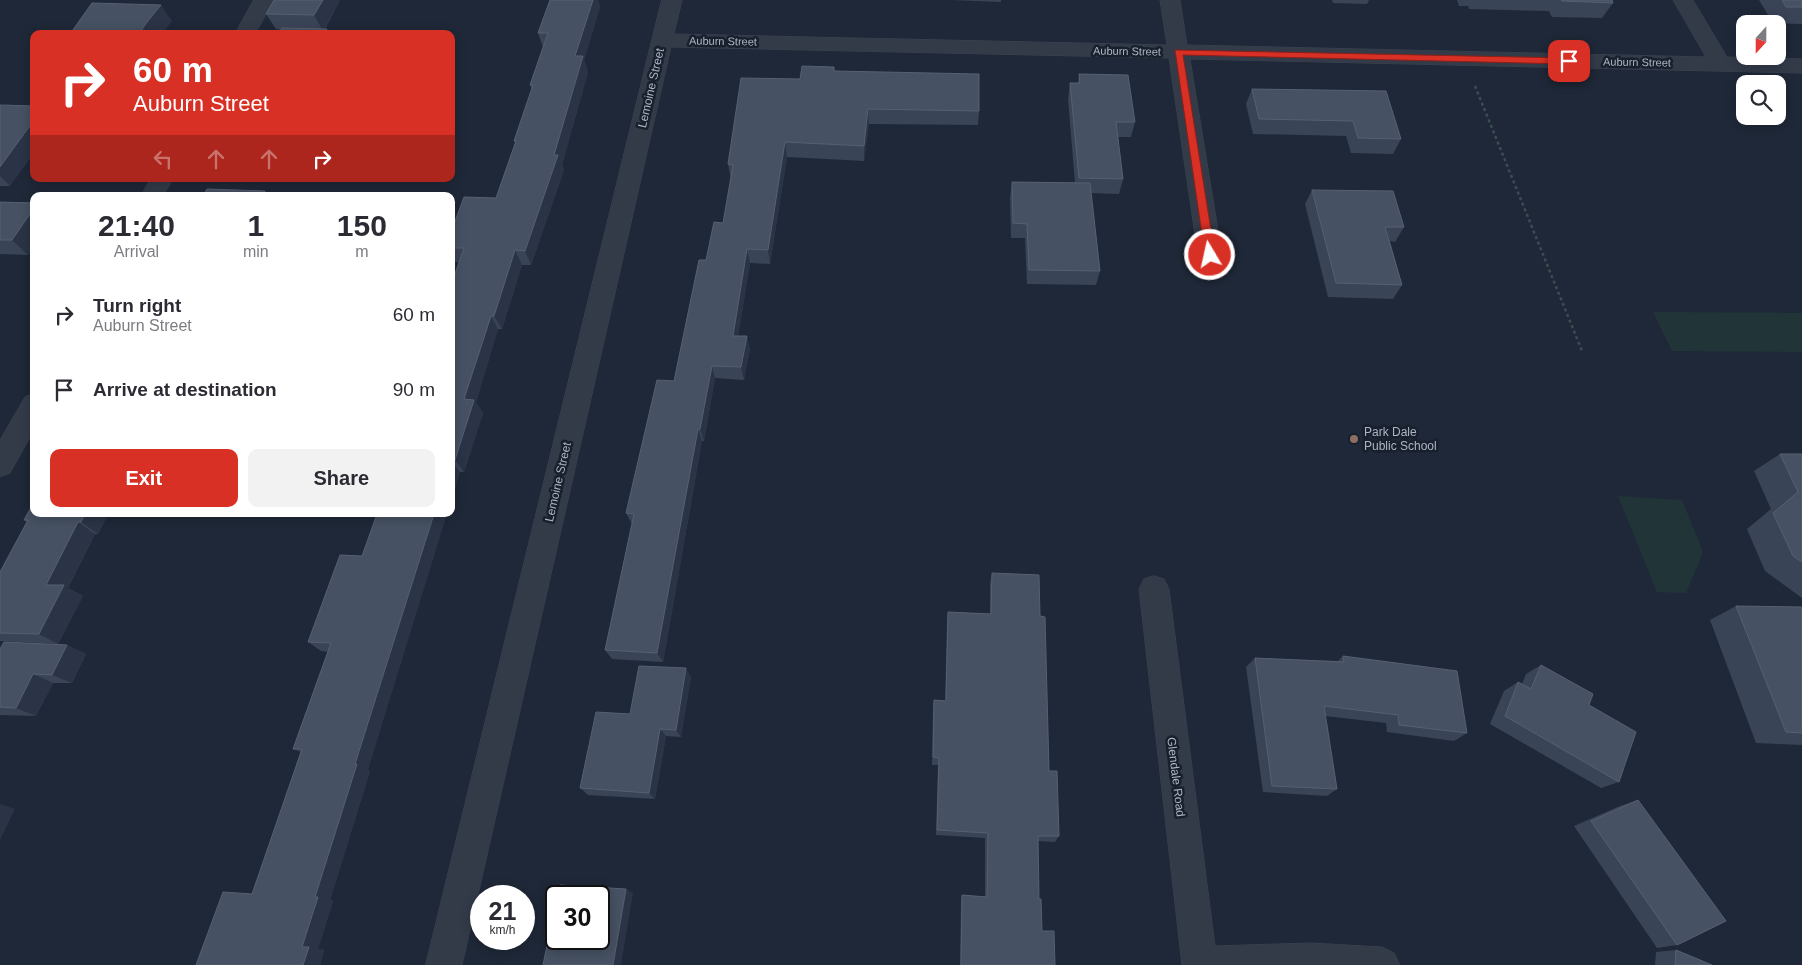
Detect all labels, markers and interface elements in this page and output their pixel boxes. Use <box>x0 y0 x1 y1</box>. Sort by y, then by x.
north arrow <box>1736 15 1786 65</box>
map controls <box>1736 15 1786 125</box>
street label: Auburn Street <box>689 34 757 48</box>
pin <box>1548 40 1590 82</box>
street label: Auburn Street <box>1093 44 1161 58</box>
street label: Lemoine Street <box>635 46 667 129</box>
icon: arrive <box>1555 47 1583 75</box>
icon: right <box>50 50 115 115</box>
text: 60 m <box>133 50 213 89</box>
street label: Auburn Street <box>1603 55 1671 69</box>
button: search <box>1736 75 1786 125</box>
text: Auburn Street <box>133 91 269 116</box>
icon: left <box>149 145 177 173</box>
icon: ahead <box>202 145 230 173</box>
icon: ahead <box>255 145 283 173</box>
icon: right <box>308 145 336 173</box>
text: 21:40 <box>98 209 175 242</box>
text: 1 <box>247 209 264 242</box>
text: 150 <box>337 209 387 242</box>
position arrow <box>1183 228 1235 280</box>
text: Arrival <box>114 243 159 260</box>
text: min <box>243 243 269 260</box>
text: m <box>355 243 368 260</box>
text: Turn right <box>93 295 181 316</box>
icon: right <box>50 301 78 329</box>
text: 60 m <box>393 304 435 325</box>
text: Auburn Street <box>93 317 192 334</box>
icon: arrive <box>50 376 78 404</box>
text: Arrive at destination <box>93 379 277 400</box>
text: 90 m <box>393 379 435 400</box>
place label: Park Dale Public School <box>1364 425 1437 453</box>
marker: Park Dale Public School <box>1348 433 1360 445</box>
street label: Lemoine Street <box>542 440 574 523</box>
button: Exit <box>50 449 238 507</box>
button: Share <box>248 449 435 507</box>
street label: Glendale Road <box>1164 736 1188 818</box>
speed limit sign: 30 <box>545 885 610 950</box>
text: 21 <box>489 897 516 925</box>
text: km/h <box>489 923 516 937</box>

